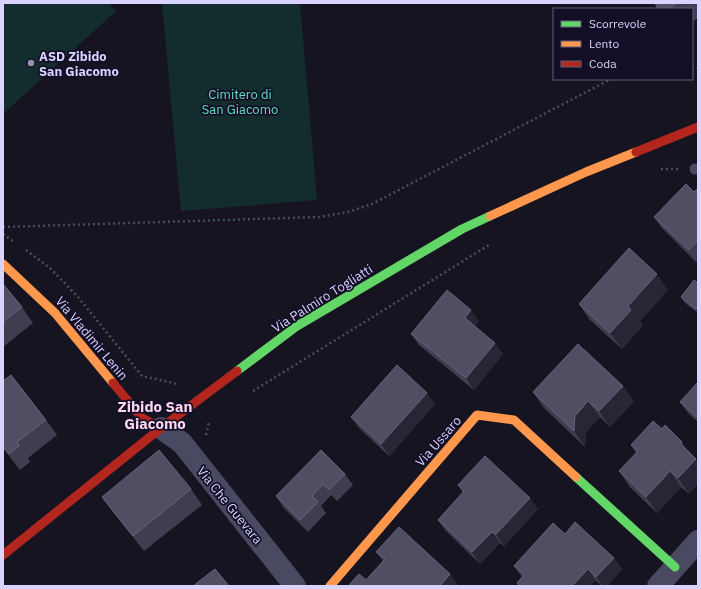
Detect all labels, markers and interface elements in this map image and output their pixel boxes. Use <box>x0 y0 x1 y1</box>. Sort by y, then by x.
legend <box>553 8 693 80</box>
text: Scorrevole <box>589 16 647 31</box>
text: Lento <box>589 36 619 51</box>
place label: ASD Zibido San Giacomo <box>39 48 119 80</box>
text: Coda <box>589 56 617 71</box>
marker: ASD Zibido San Giacomo <box>26 58 36 68</box>
park label: Cimitero di San Giacomo <box>202 86 278 118</box>
street label: Via Palmiro Togliatti <box>269 261 376 336</box>
street label: Via Vladimir Lenin <box>52 293 132 384</box>
district label: Zibido San Giacomo <box>118 397 192 433</box>
street label: Via Ussaro <box>412 413 465 470</box>
street label: Via Che Guevara <box>193 463 266 548</box>

